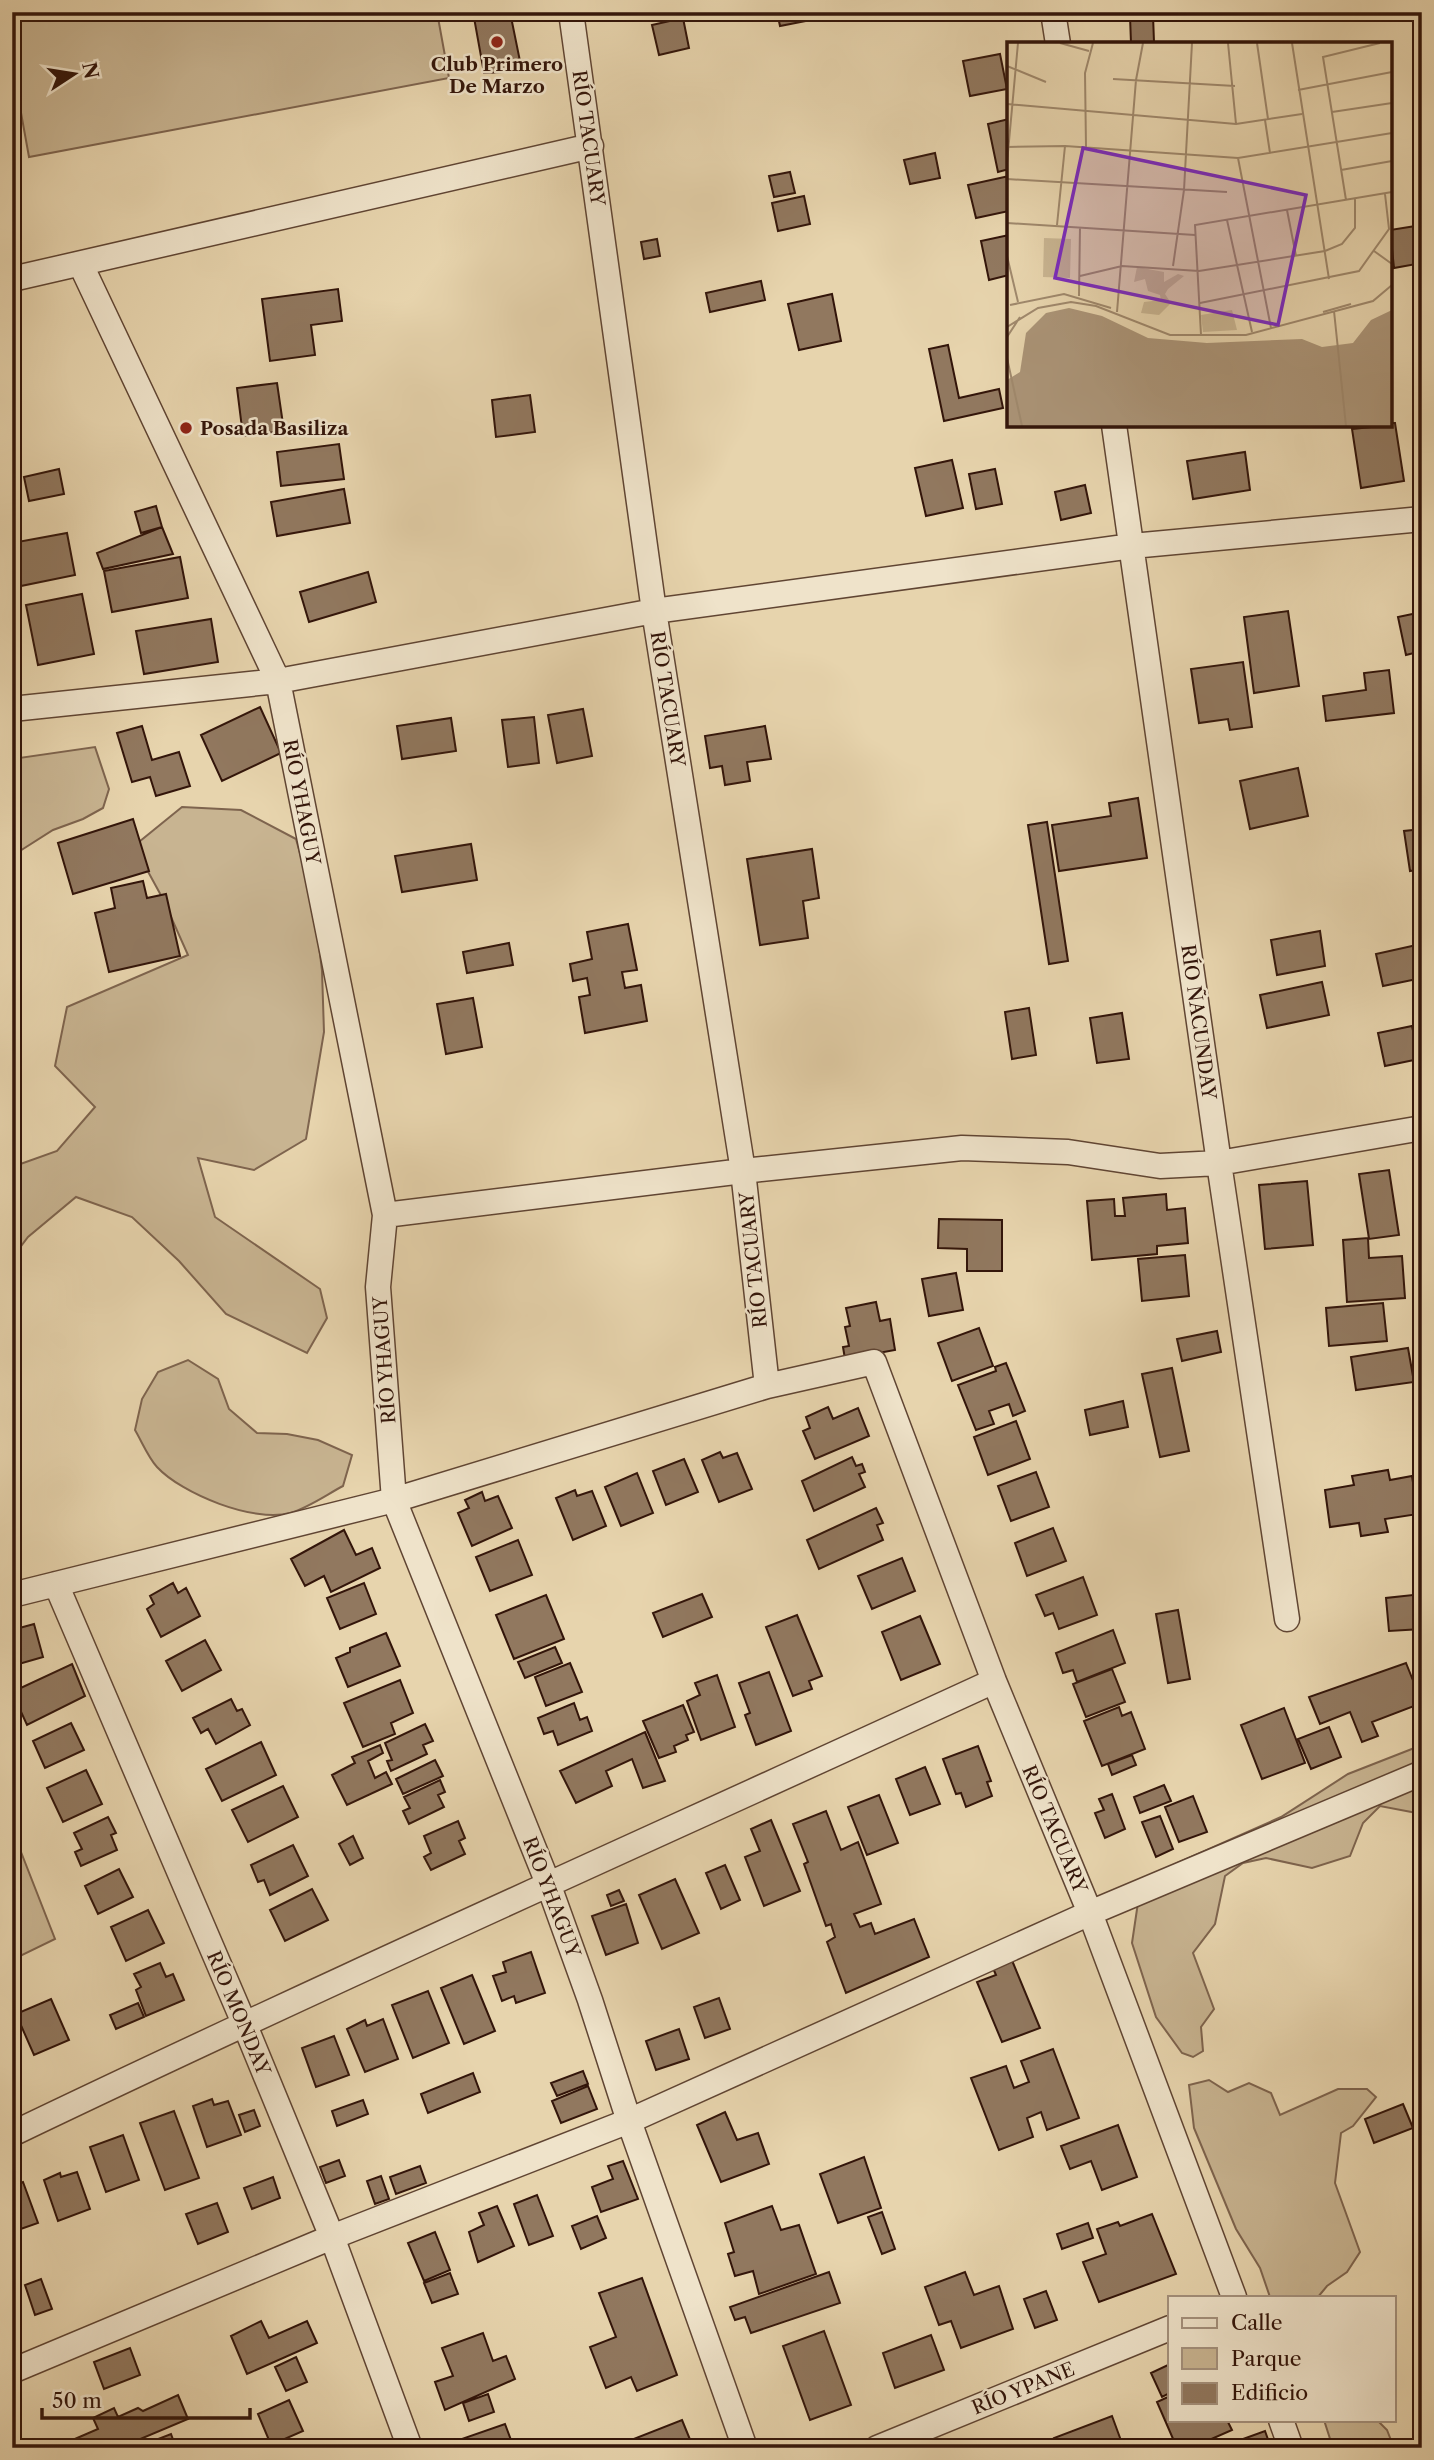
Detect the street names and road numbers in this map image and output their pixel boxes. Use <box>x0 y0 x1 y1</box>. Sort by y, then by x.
street label: RÍO TACUARY <box>568 69 609 208</box>
street label: RÍO TACUARY <box>645 630 690 769</box>
street label: RÍO YHAGUY <box>278 737 325 867</box>
street label: RÍO ÑACUNDAY <box>1176 943 1222 1102</box>
street label: RÍO TACUARY <box>735 1190 772 1329</box>
street label: RÍO YHAGUY <box>369 1295 400 1424</box>
street label: RÍO TACUARY <box>1017 1762 1092 1897</box>
street label: RÍO YHAGUY <box>518 1833 585 1961</box>
street label: RÍO MONDAY <box>202 1948 275 2079</box>
street label: RÍO YPANE <box>968 2357 1078 2420</box>

